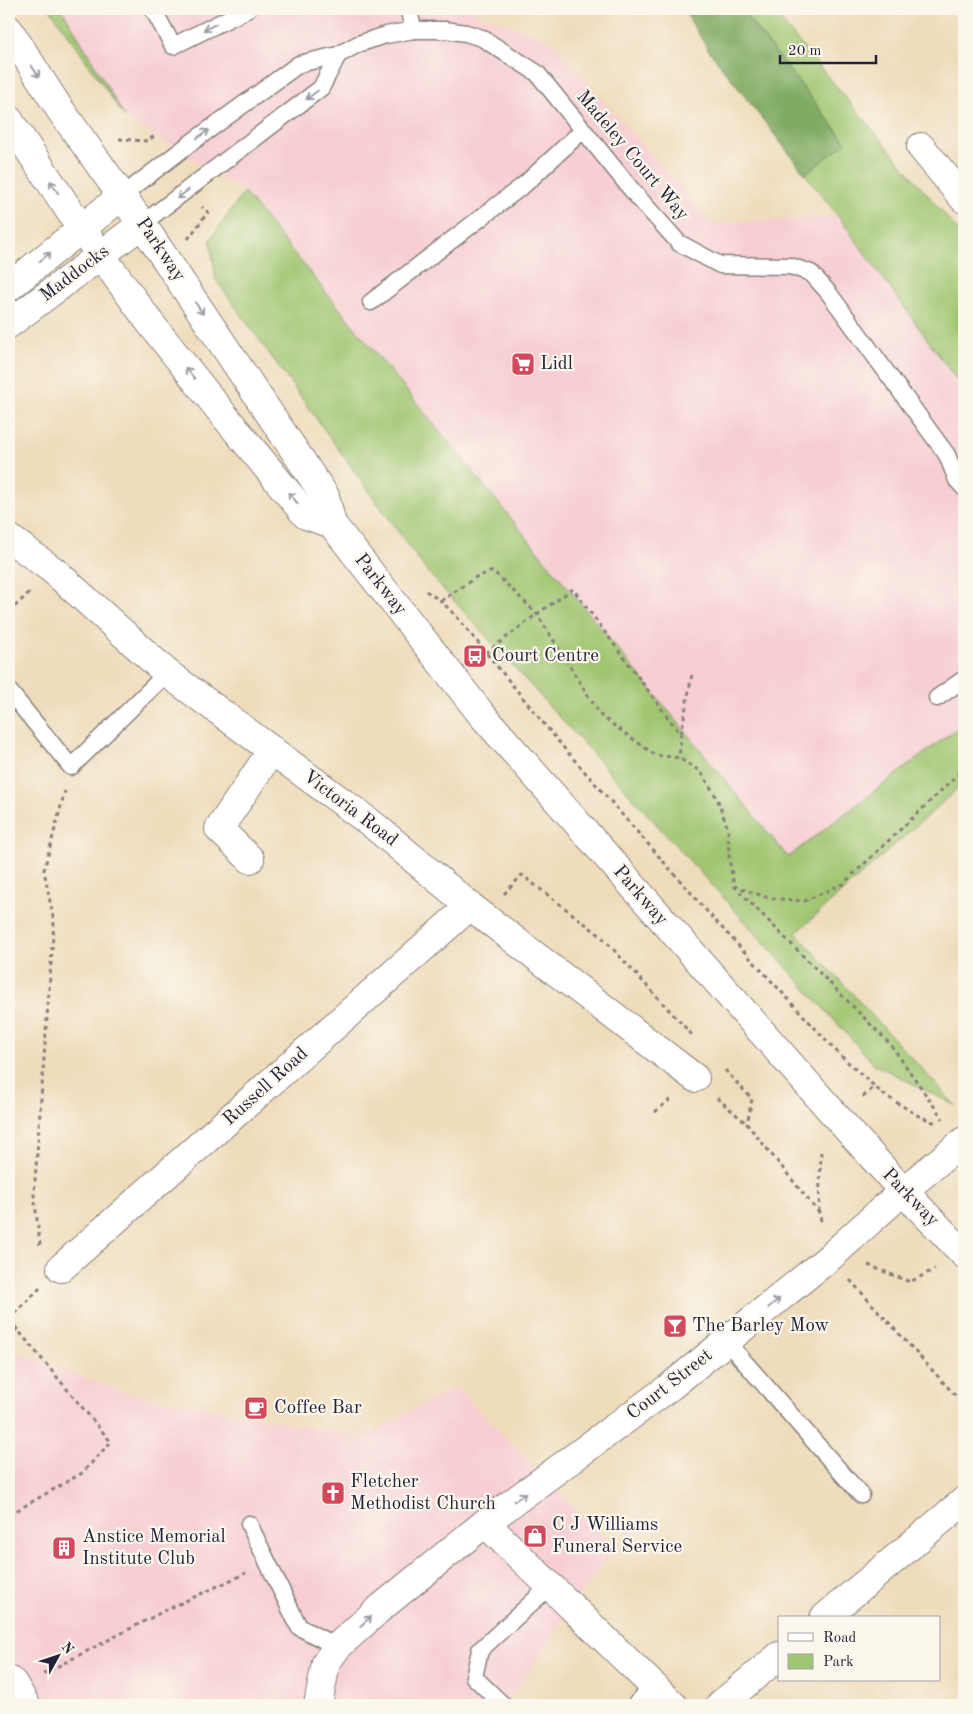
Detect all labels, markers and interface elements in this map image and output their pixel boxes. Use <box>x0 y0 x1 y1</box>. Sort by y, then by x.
one-way arrow <box>203 23 218 33</box>
scale bar <box>780 32 877 64</box>
text: 20 m <box>788 44 822 59</box>
one-way arrow <box>31 64 41 78</box>
street label: Madeley Court Way <box>572 87 692 225</box>
one-way arrow <box>305 90 319 100</box>
one-way arrow <box>196 129 210 139</box>
one-way arrow <box>49 181 59 195</box>
one-way arrow <box>176 189 190 199</box>
street label: Parkway <box>132 215 188 285</box>
street label: Maddocks <box>37 242 113 306</box>
one-way arrow <box>38 252 51 263</box>
one-way arrow <box>194 301 204 315</box>
supermarket icon: Lidl <box>510 351 536 377</box>
place label: Lidl <box>540 355 573 374</box>
one-way arrow <box>185 367 196 380</box>
one-way arrow <box>287 492 299 505</box>
street label: Parkway <box>350 551 410 619</box>
bus stop icon: Court Centre <box>462 643 488 669</box>
place label: Court Centre <box>492 647 599 666</box>
street label: Victoria Road <box>299 767 401 851</box>
street label: Parkway <box>609 862 671 930</box>
street label: Russell Road <box>220 1044 312 1130</box>
street label: Parkway <box>878 1165 942 1231</box>
one-way arrow <box>767 1297 780 1308</box>
bar icon: The Barley Mow <box>662 1313 688 1339</box>
place label: The Barley Mow <box>692 1317 830 1336</box>
street label: Court Street <box>624 1346 716 1424</box>
cafe icon: Coffee Bar <box>243 1395 269 1421</box>
place label: Coffee Bar <box>274 1399 362 1418</box>
place label: Fletcher Methodist Church <box>350 1473 496 1514</box>
church icon: Fletcher Methodist Church <box>320 1480 346 1506</box>
one-way arrow <box>513 1492 526 1503</box>
place label: C J Williams Funeral Service <box>552 1516 682 1557</box>
shop icon: C J Williams Funeral Service <box>522 1523 548 1549</box>
place label: Anstice Memorial Institute Club <box>82 1528 226 1569</box>
building icon: Anstice Memorial Institute Club <box>51 1535 77 1561</box>
one-way arrow <box>359 1615 372 1627</box>
legend <box>778 1616 940 1682</box>
text: Road <box>823 1631 857 1646</box>
north arrow <box>32 1632 82 1682</box>
text: N <box>58 1640 76 1657</box>
text: Park <box>823 1655 854 1670</box>

